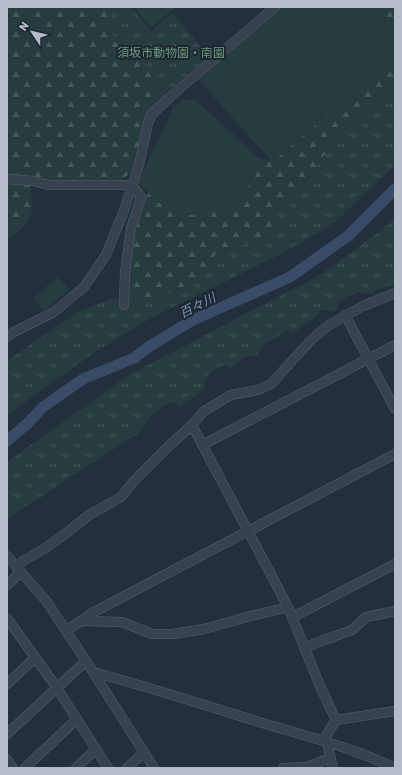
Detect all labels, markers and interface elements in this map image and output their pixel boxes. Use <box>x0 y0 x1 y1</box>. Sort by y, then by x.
north arrow <box>12 12 52 52</box>
text: N <box>17 20 32 34</box>
park label: 須坂市動物園・南園 <box>117 46 225 60</box>
water label: 百々川 <box>176 289 220 321</box>

